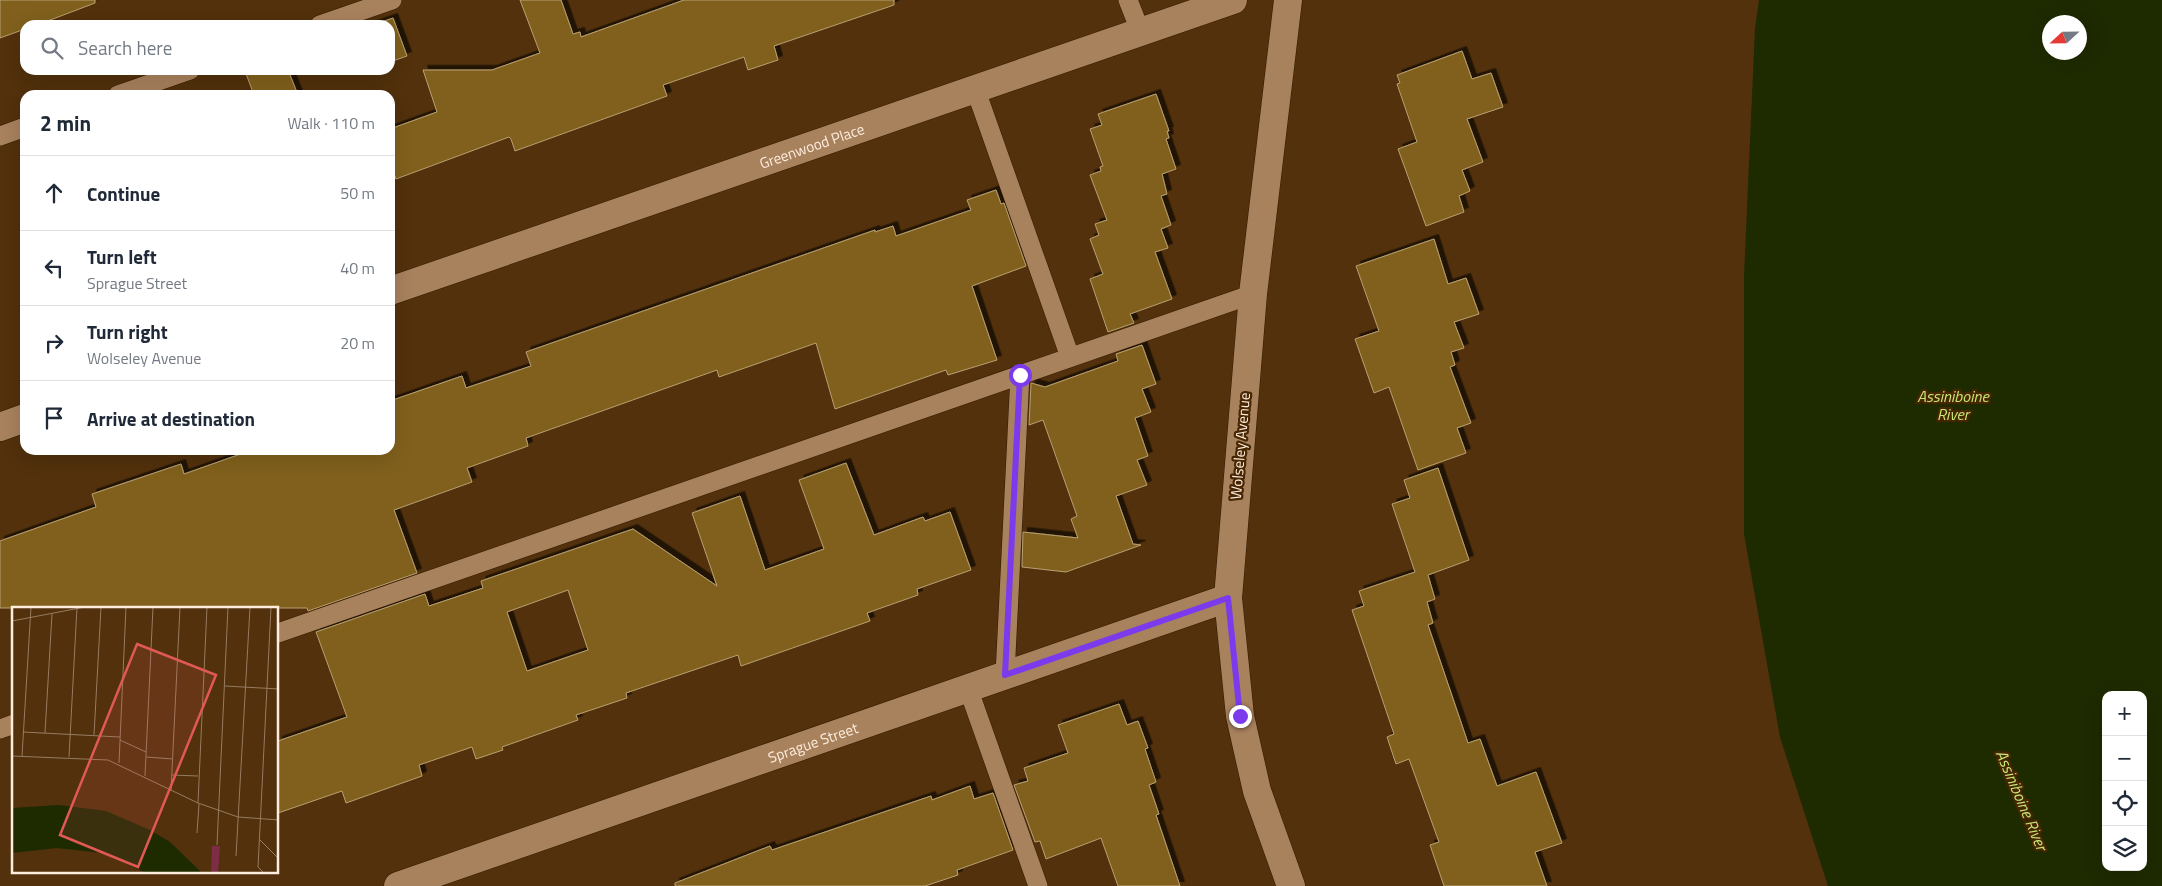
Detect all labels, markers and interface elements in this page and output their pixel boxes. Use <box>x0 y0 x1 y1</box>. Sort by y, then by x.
north arrow <box>2042 15 2087 60</box>
search box <box>20 20 395 75</box>
text: Search here <box>78 33 172 62</box>
icon: search <box>38 34 66 62</box>
text: 2 min <box>40 107 91 139</box>
text: Walk · 110 m <box>287 111 375 135</box>
street label: Greenwood Place <box>756 117 867 174</box>
icon: ahead <box>40 179 68 207</box>
text: Continue <box>87 179 160 208</box>
text: 50 m <box>340 181 375 205</box>
text: Turn left <box>87 242 157 271</box>
icon: left <box>40 254 68 282</box>
text: 40 m <box>340 256 375 280</box>
text: Sprague Street <box>87 271 187 295</box>
text: Turn right <box>87 317 168 346</box>
icon: right <box>40 329 68 357</box>
text: 20 m <box>340 331 375 355</box>
text: Wolseley Avenue <box>87 346 201 370</box>
route start <box>1009 364 1032 387</box>
water label: Assiniboine River <box>1917 384 1990 426</box>
street label: Wolseley Avenue <box>1224 392 1256 500</box>
icon: arrive <box>40 404 68 432</box>
text: Arrive at destination <box>87 404 255 433</box>
inset map <box>12 607 279 874</box>
map controls <box>2102 691 2147 871</box>
button: + <box>2102 691 2147 736</box>
route end <box>1229 705 1252 728</box>
street label: Sprague Street <box>765 716 862 768</box>
button: − <box>2102 736 2147 781</box>
water label: Assiniboine River <box>1990 746 2055 856</box>
button: locate <box>2102 781 2147 826</box>
button: layers <box>2102 826 2147 871</box>

